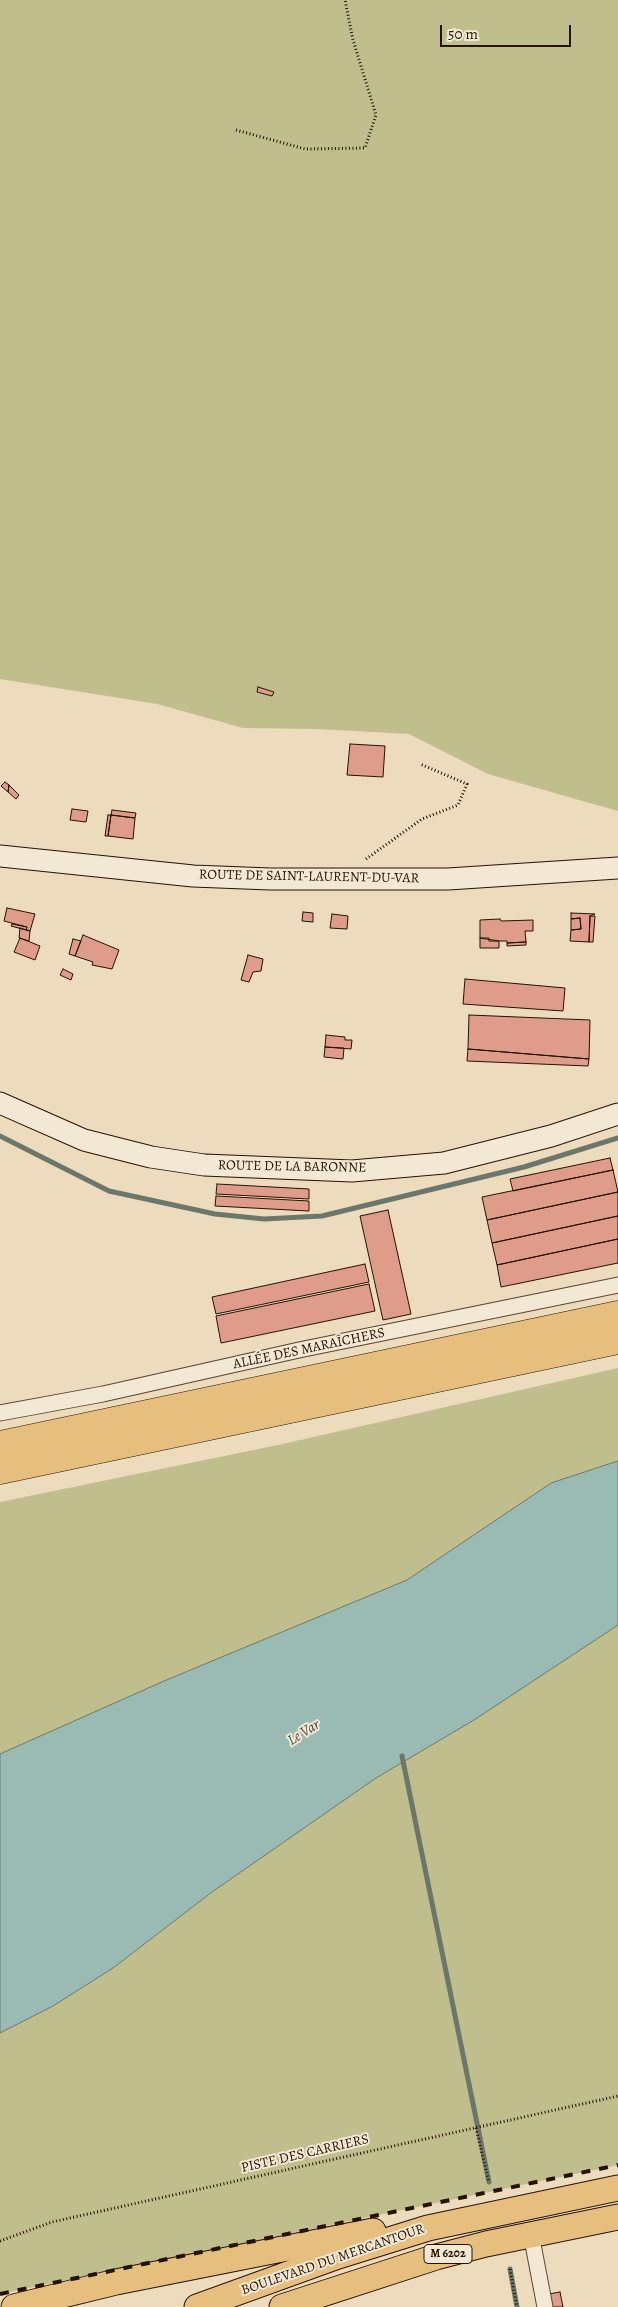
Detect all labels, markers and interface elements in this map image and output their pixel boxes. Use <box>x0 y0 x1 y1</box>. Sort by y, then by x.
scale bar <box>443 15 574 47</box>
text: 50 m <box>448 24 478 44</box>
street label: ROUTE DE SAINT-LAURENT-DU-VAR <box>199 867 419 887</box>
street label: ROUTE DE LA BARONNE <box>218 1157 366 1177</box>
street label: ALLÉE DES MARAÎCHERS <box>232 1325 386 1373</box>
water label: Le Var <box>284 1716 324 1750</box>
street label: PISTE DES CARRIERS <box>240 2131 370 2177</box>
street label: BOULEVARD DU MERCANTOUR <box>239 2221 427 2299</box>
road number: M 6202 <box>424 2244 472 2264</box>

